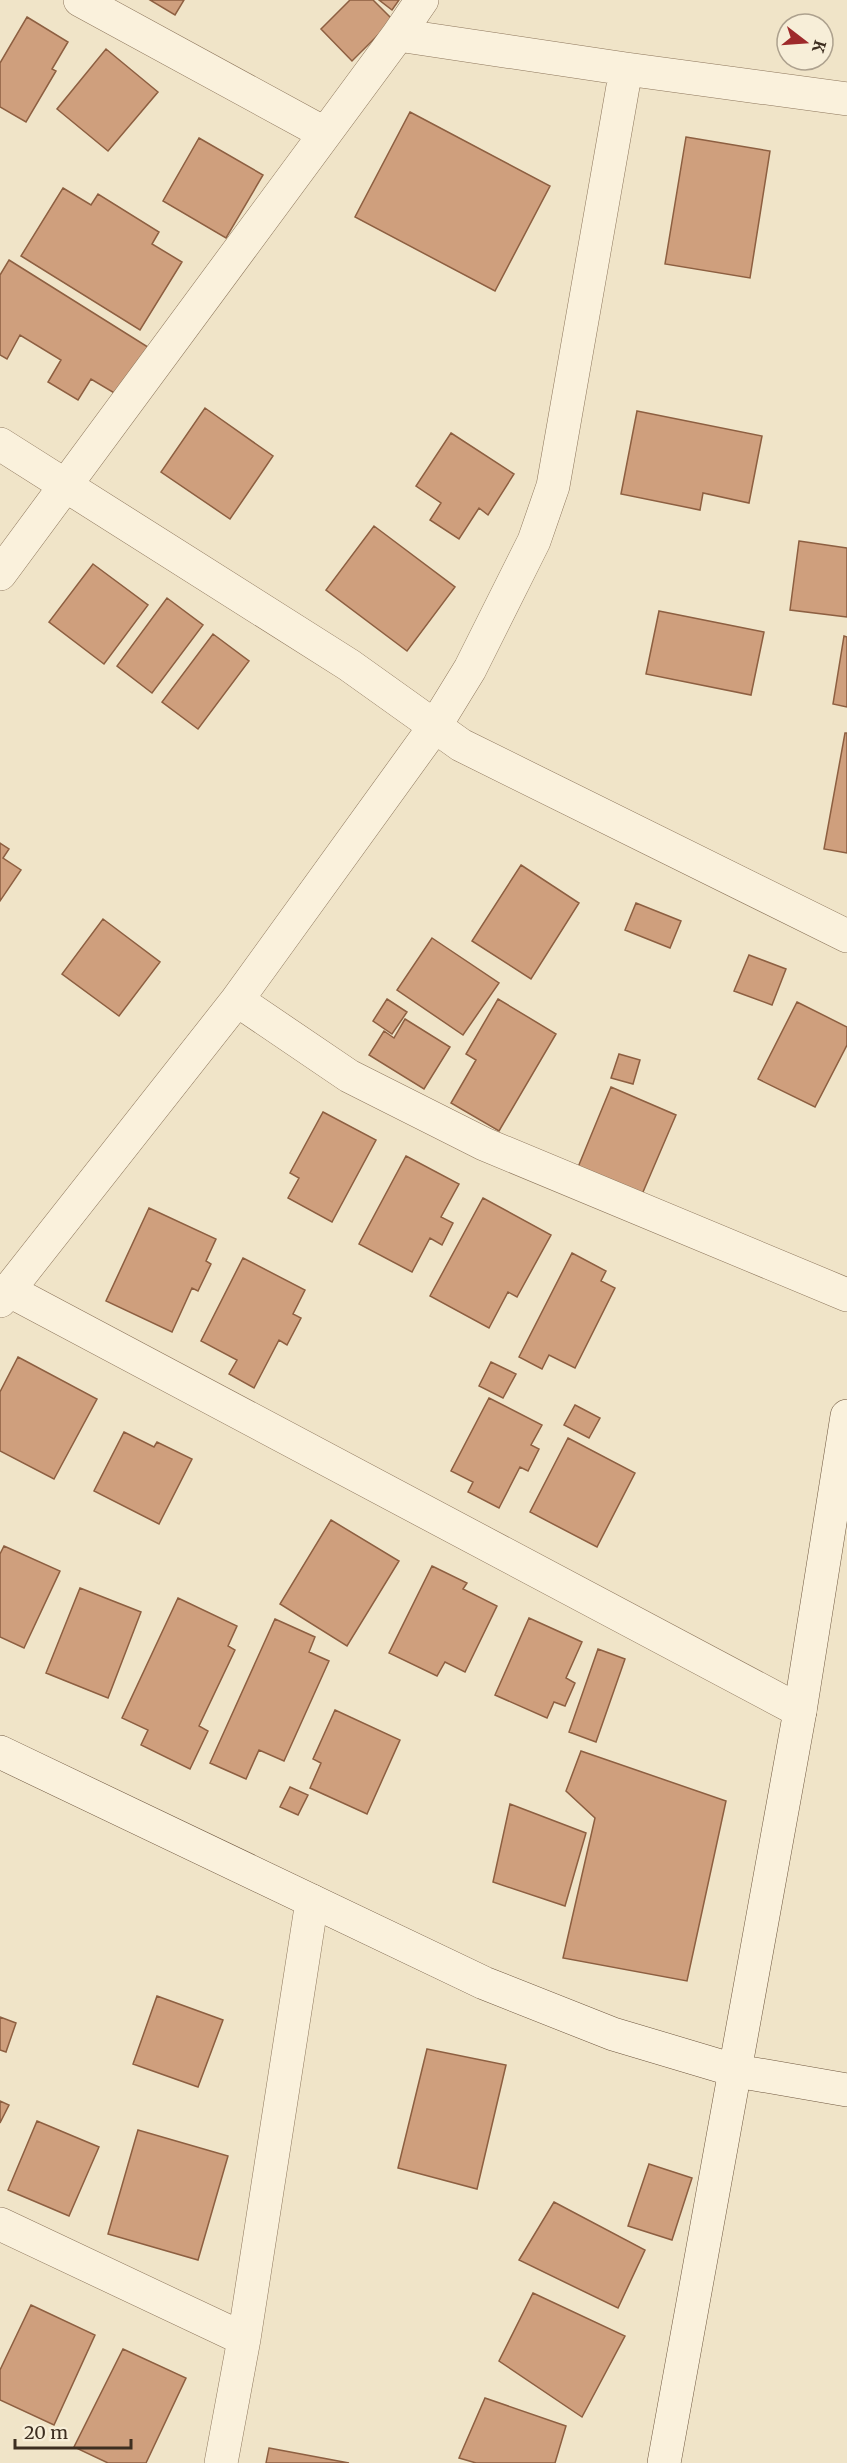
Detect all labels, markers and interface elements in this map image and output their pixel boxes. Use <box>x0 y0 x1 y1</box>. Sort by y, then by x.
north arrow <box>775 12 835 72</box>
text: K <box>808 38 831 55</box>
scale bar <box>15 2412 130 2450</box>
text: 20 m <box>24 2421 68 2444</box>

